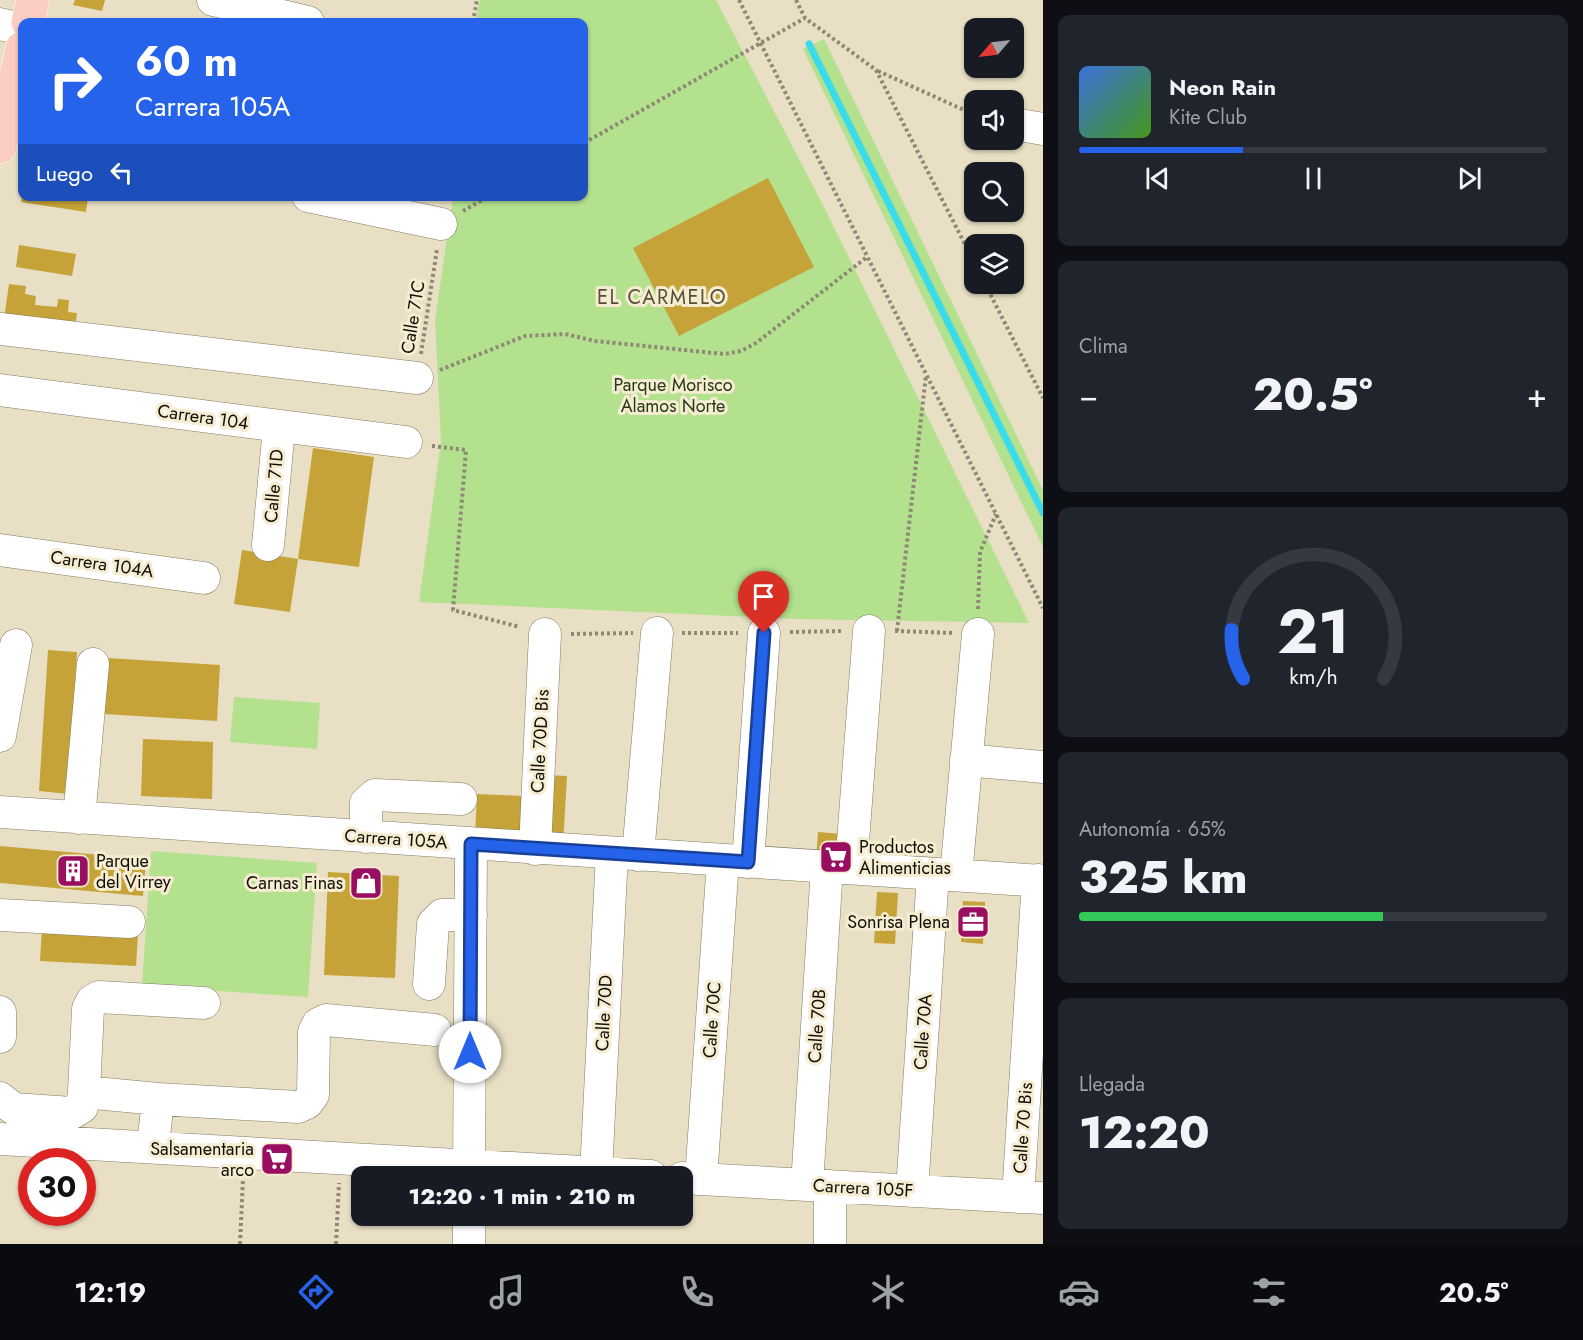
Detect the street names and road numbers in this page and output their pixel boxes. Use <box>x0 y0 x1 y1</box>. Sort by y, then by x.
street label: Calle 71C <box>394 279 432 355</box>
street label: Carrera 104 <box>156 398 250 436</box>
street label: Calle 71D <box>258 448 290 524</box>
street label: Carrera 104A <box>49 544 155 584</box>
street label: Calle 70D Bis <box>524 688 556 794</box>
street label: Carrera 105A <box>343 822 449 856</box>
street label: Calle 70D <box>589 974 619 1052</box>
street label: Calle 70C <box>696 981 728 1059</box>
street label: Calle 70B <box>801 988 833 1064</box>
street label: Calle 70A <box>907 993 939 1071</box>
street label: Calle 70 Bis <box>1007 1081 1039 1175</box>
street label: Carrera 105F <box>812 1172 914 1204</box>

